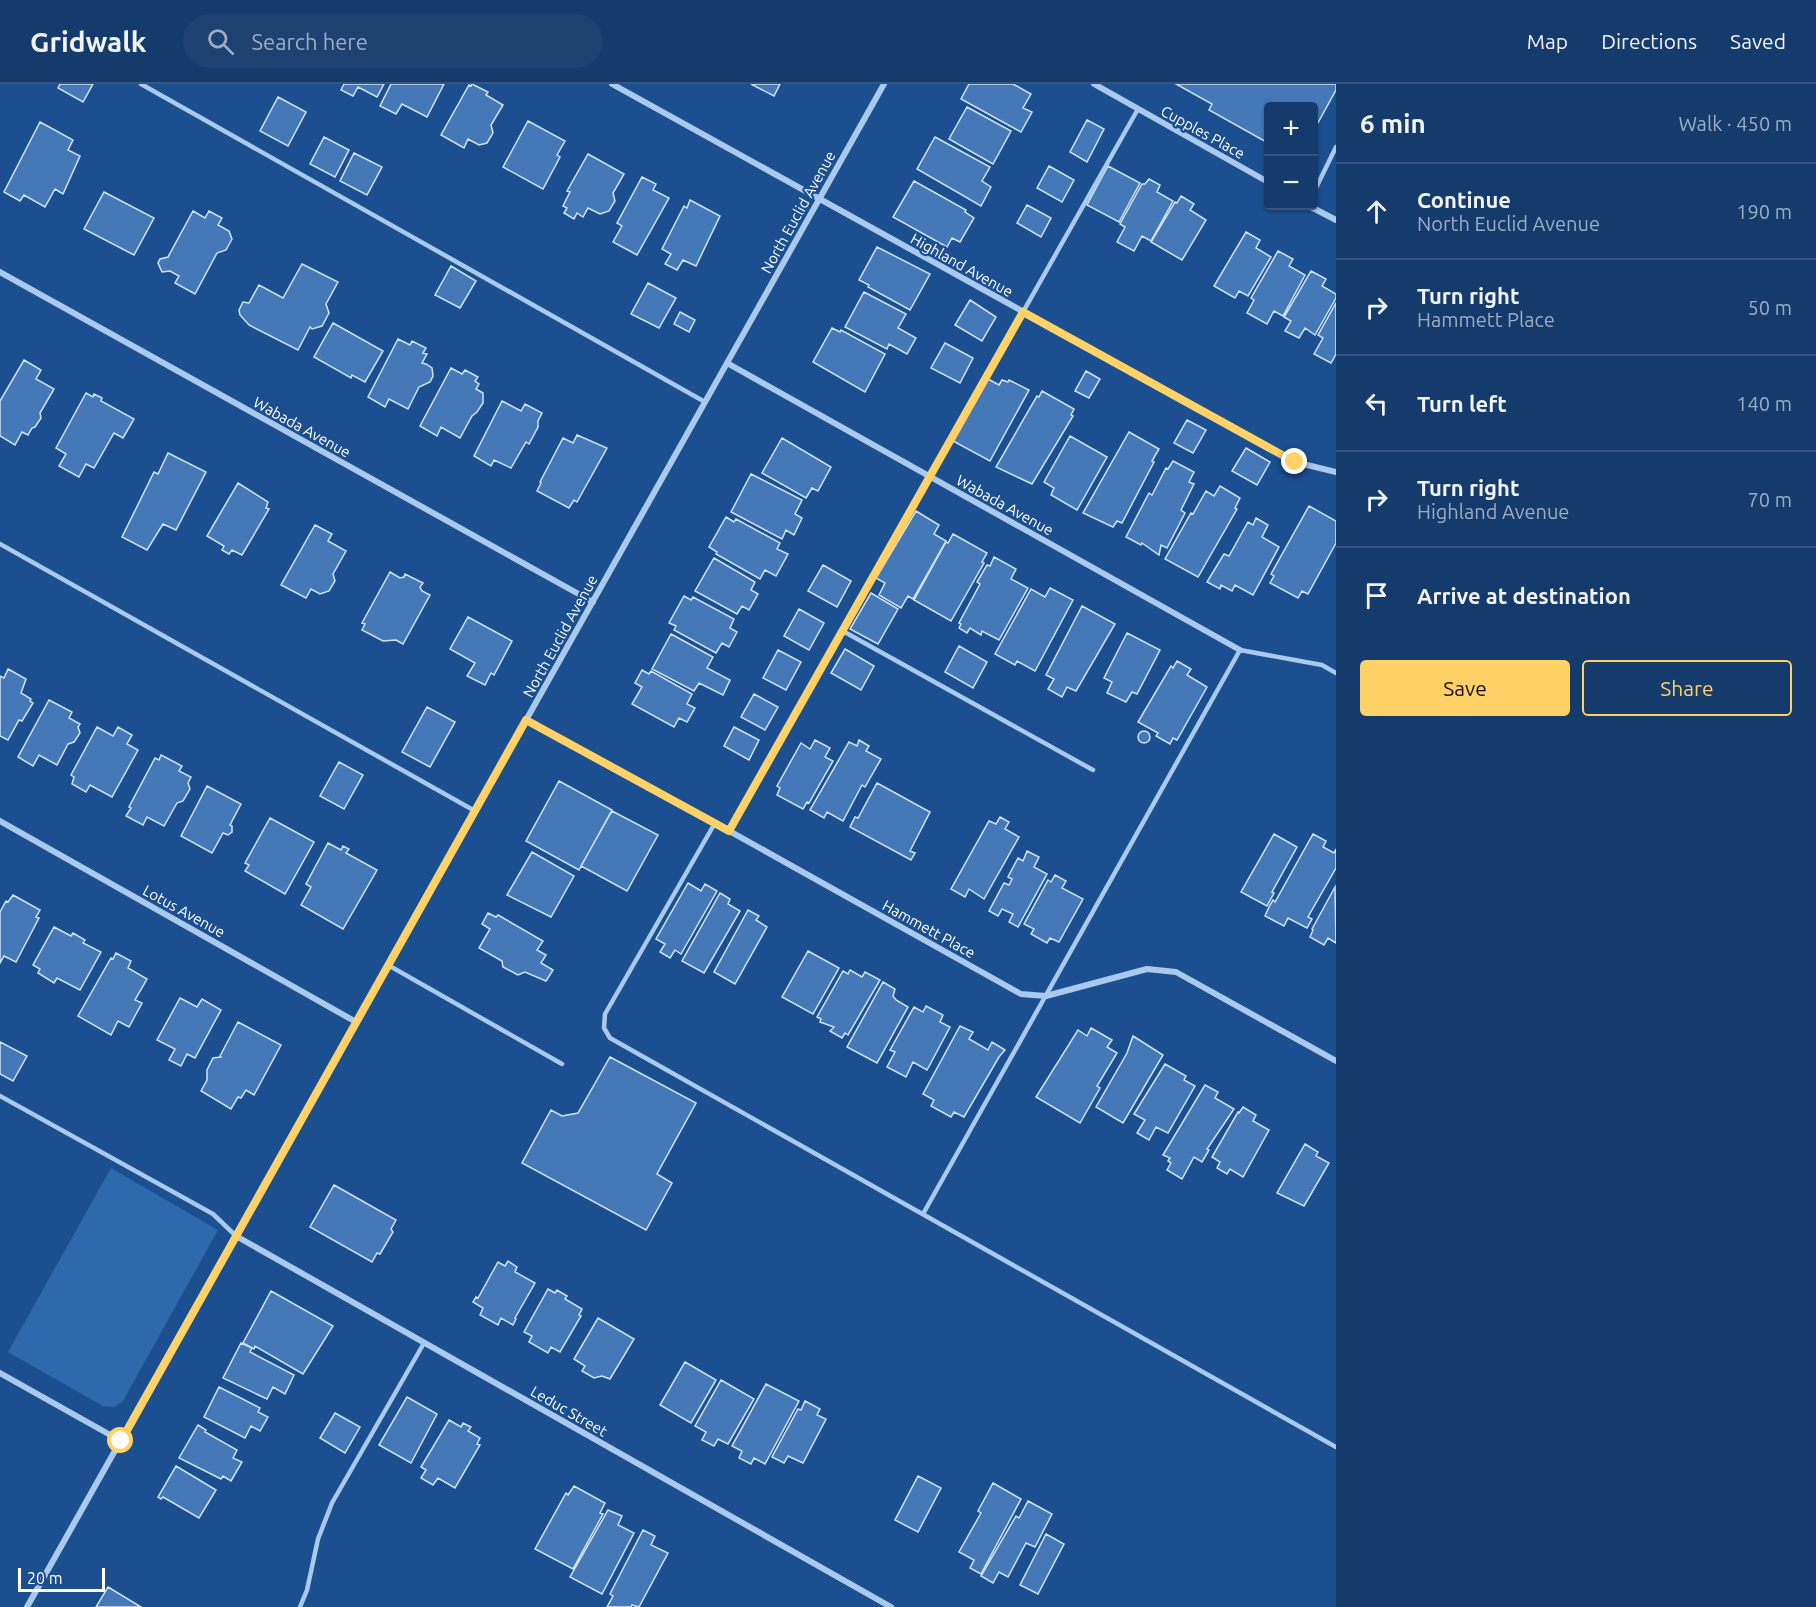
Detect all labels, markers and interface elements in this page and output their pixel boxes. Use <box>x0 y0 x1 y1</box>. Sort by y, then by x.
search box <box>183 14 603 68</box>
icon: search <box>204 25 237 58</box>
text: Gridwalk <box>30 26 147 57</box>
text: Search here <box>252 29 368 54</box>
text: Map <box>1527 29 1568 53</box>
text: Directions <box>1601 29 1697 53</box>
text: Saved <box>1730 29 1786 53</box>
street label: Cupples Place <box>1158 102 1248 162</box>
map controls <box>1264 102 1318 210</box>
button: + <box>1264 102 1318 156</box>
text: 6 min <box>1360 109 1426 138</box>
text: Walk · 450 m <box>1679 112 1792 135</box>
street label: North Euclid Avenue <box>757 148 839 276</box>
button: − <box>1264 156 1318 210</box>
text: Continue <box>1417 187 1511 212</box>
icon: ahead <box>1360 195 1393 228</box>
text: 190 m <box>1736 200 1792 223</box>
text: North Euclid Avenue <box>1417 212 1600 235</box>
street label: Highland Avenue <box>908 230 1016 300</box>
text: Turn right <box>1417 283 1519 308</box>
icon: right <box>1360 291 1393 324</box>
text: 50 m <box>1748 296 1792 319</box>
text: Hammett Place <box>1417 308 1555 331</box>
icon: left <box>1360 387 1393 420</box>
text: Turn left <box>1417 391 1507 416</box>
text: 140 m <box>1736 392 1792 415</box>
street label: Wabada Avenue <box>251 393 353 461</box>
route end <box>1281 448 1307 474</box>
street label: Wabada Avenue <box>954 471 1056 539</box>
text: Turn right <box>1417 475 1519 500</box>
icon: right <box>1360 483 1393 516</box>
text: 70 m <box>1748 488 1792 511</box>
text: Highland Avenue <box>1417 500 1569 523</box>
street label: North Euclid Avenue <box>519 572 601 700</box>
icon: arrive <box>1360 579 1393 612</box>
text: Arrive at destination <box>1417 583 1631 608</box>
button: Save <box>1360 660 1570 716</box>
button: Share <box>1582 660 1792 716</box>
street label: Lotus Avenue <box>140 881 228 941</box>
street label: Hammett Place <box>880 896 978 962</box>
street label: Leduc Street <box>528 1382 610 1440</box>
route start <box>107 1427 133 1453</box>
scale bar <box>18 1565 105 1592</box>
text: 20 m <box>27 1569 63 1587</box>

